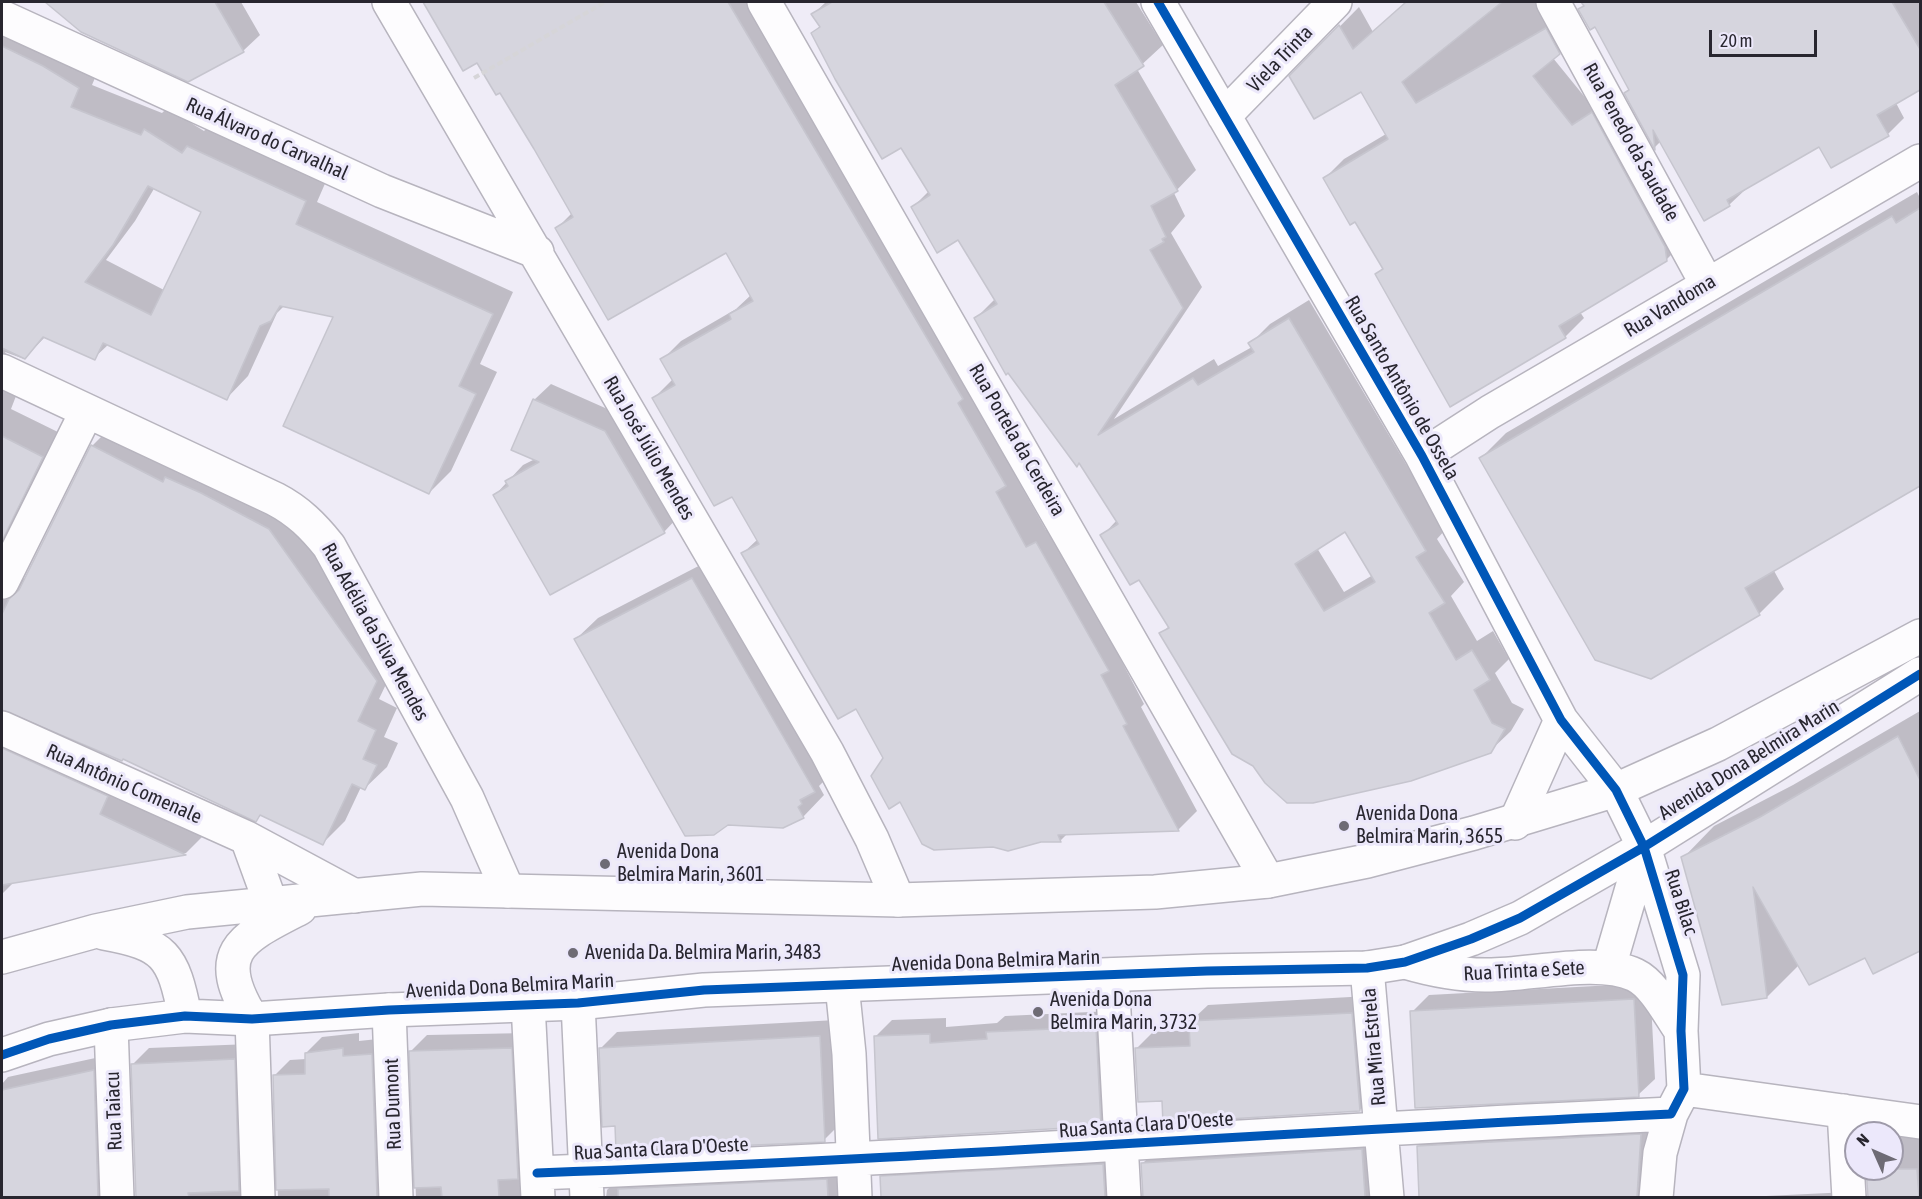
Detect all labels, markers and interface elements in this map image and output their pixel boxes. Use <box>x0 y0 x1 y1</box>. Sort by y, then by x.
scale bar <box>1712 18 1820 56</box>
street label: Viela Trinta <box>1242 21 1318 97</box>
text: 20 m <box>1720 30 1752 51</box>
street label: Rua Penedo da Saudade <box>1578 59 1684 225</box>
street label: Rua Álvaro do Carvalhal <box>182 93 352 185</box>
street label: Rua Vandoma <box>1620 269 1720 343</box>
street label: Rua Santo Antônio de Ossela <box>1339 292 1465 484</box>
street label: Rua Portela da Cerdeira <box>964 360 1070 520</box>
street label: Rua José Júlio Mendes <box>598 372 700 524</box>
street label: Rua Adélia da Silva Mendes <box>316 539 434 725</box>
street label: Avenida Dona Belmira Marin <box>1654 695 1844 825</box>
street label: Rua Antônio Comenale <box>43 739 205 829</box>
place label: Avenida Dona Belmira Marin, 3655 <box>1356 802 1503 849</box>
marker: Avenida Dona Belmira Marin, 3655 <box>1337 819 1351 833</box>
place label: Avenida Dona Belmira Marin, 3601 <box>617 840 764 887</box>
marker: Avenida Dona Belmira Marin, 3601 <box>598 857 612 871</box>
street label: Rua Bilac <box>1659 866 1703 938</box>
place label: Avenida Da. Belmira Marin, 3483 <box>585 941 822 965</box>
street label: Avenida Dona Belmira Marin <box>891 945 1101 977</box>
marker: Avenida Da. Belmira Marin, 3483 <box>566 946 580 960</box>
street label: Rua Trinta e Sete <box>1463 956 1585 986</box>
street label: Avenida Dona Belmira Marin <box>405 969 615 1003</box>
street label: Rua Mira Estrela <box>1357 987 1391 1107</box>
place label: Avenida Dona Belmira Marin, 3732 <box>1050 988 1197 1035</box>
marker: Avenida Dona Belmira Marin, 3732 <box>1031 1005 1045 1019</box>
street label: Rua Dumont <box>379 1058 407 1150</box>
street label: Rua Taiacu <box>101 1071 127 1151</box>
street label: Rua Santa Clara D'Oeste <box>1058 1107 1234 1143</box>
north arrow <box>1844 1121 1904 1181</box>
text: N <box>1853 1130 1872 1149</box>
street label: Rua Santa Clara D'Oeste <box>573 1132 749 1166</box>

